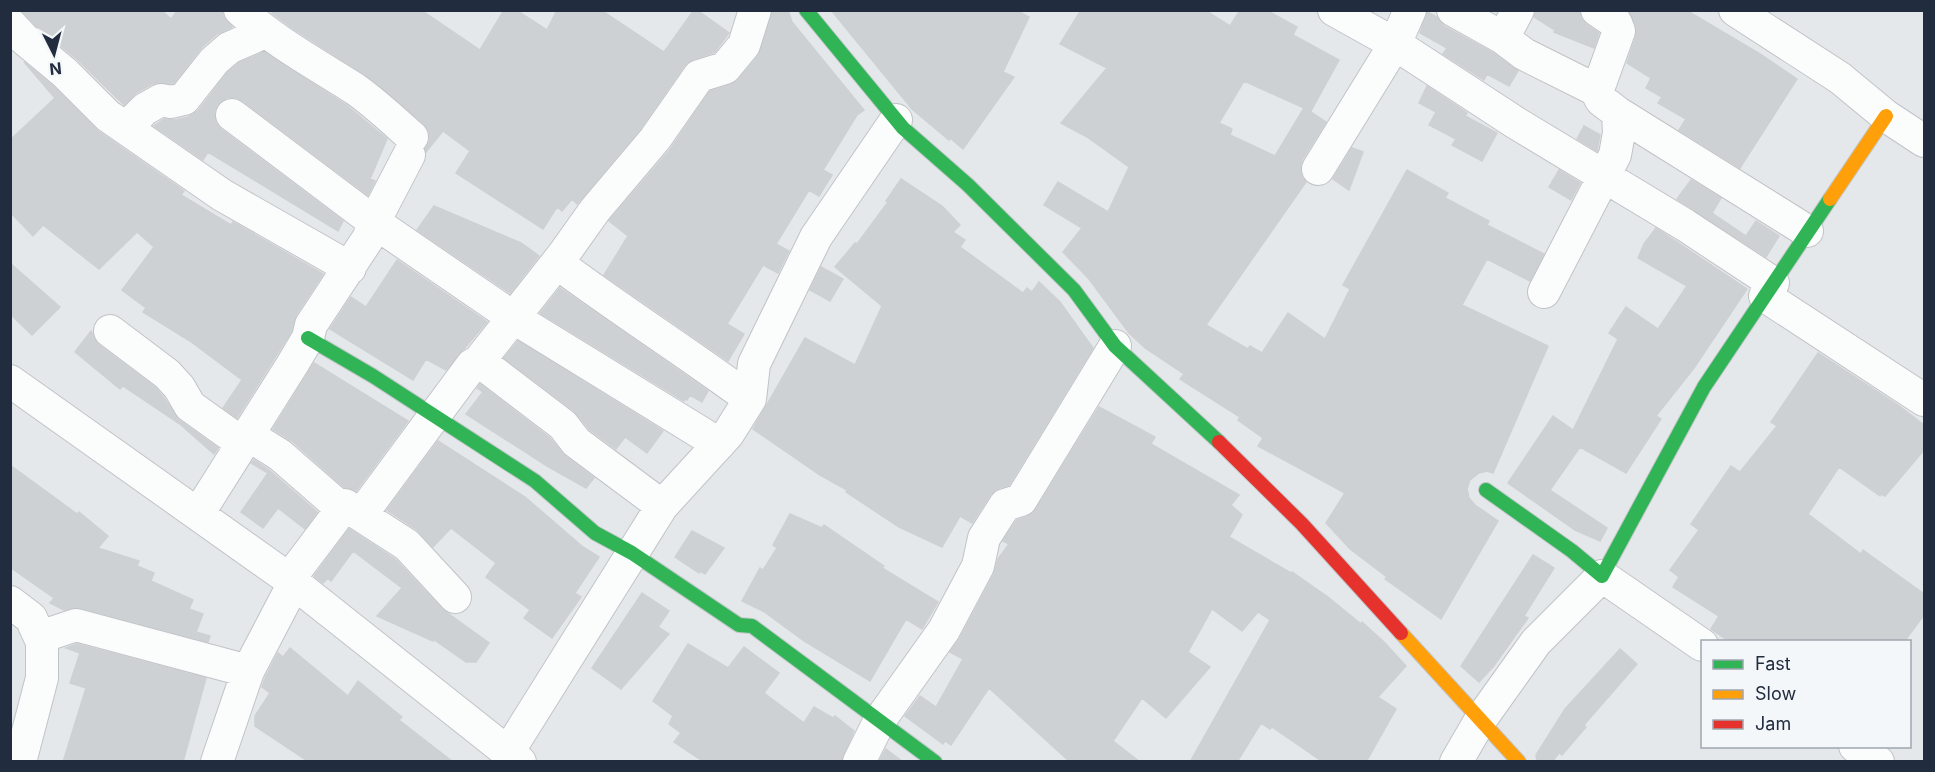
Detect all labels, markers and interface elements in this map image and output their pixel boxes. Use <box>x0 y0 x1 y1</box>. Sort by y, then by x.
north arrow <box>24 24 84 84</box>
text: N <box>48 58 63 80</box>
legend <box>1701 640 1911 748</box>
text: Fast <box>1755 653 1791 674</box>
text: Slow <box>1755 683 1796 704</box>
text: Jam <box>1755 713 1791 734</box>

